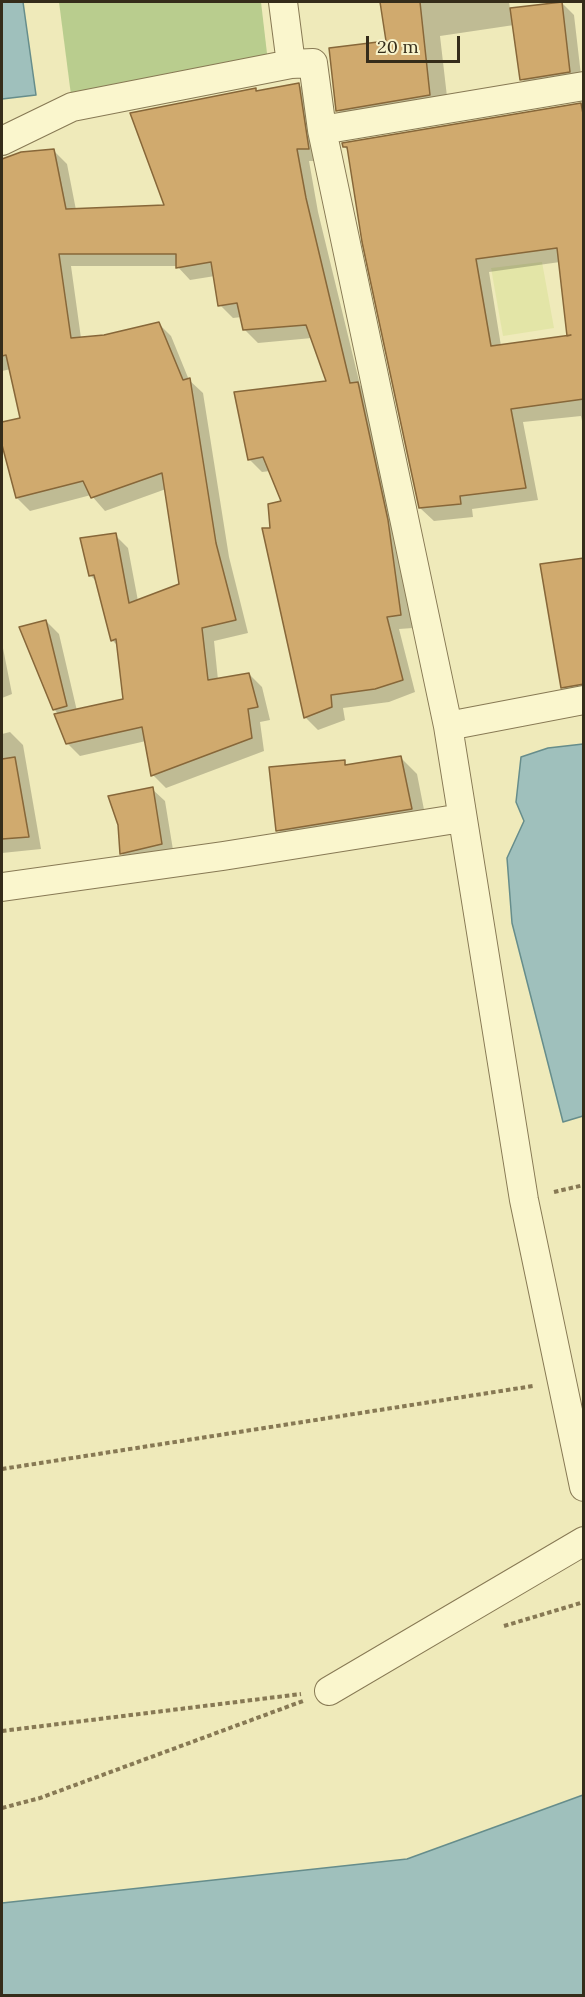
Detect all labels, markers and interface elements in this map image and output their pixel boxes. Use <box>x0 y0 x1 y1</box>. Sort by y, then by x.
scale bar <box>369 24 464 62</box>
text: 20 m <box>377 35 419 58</box>

